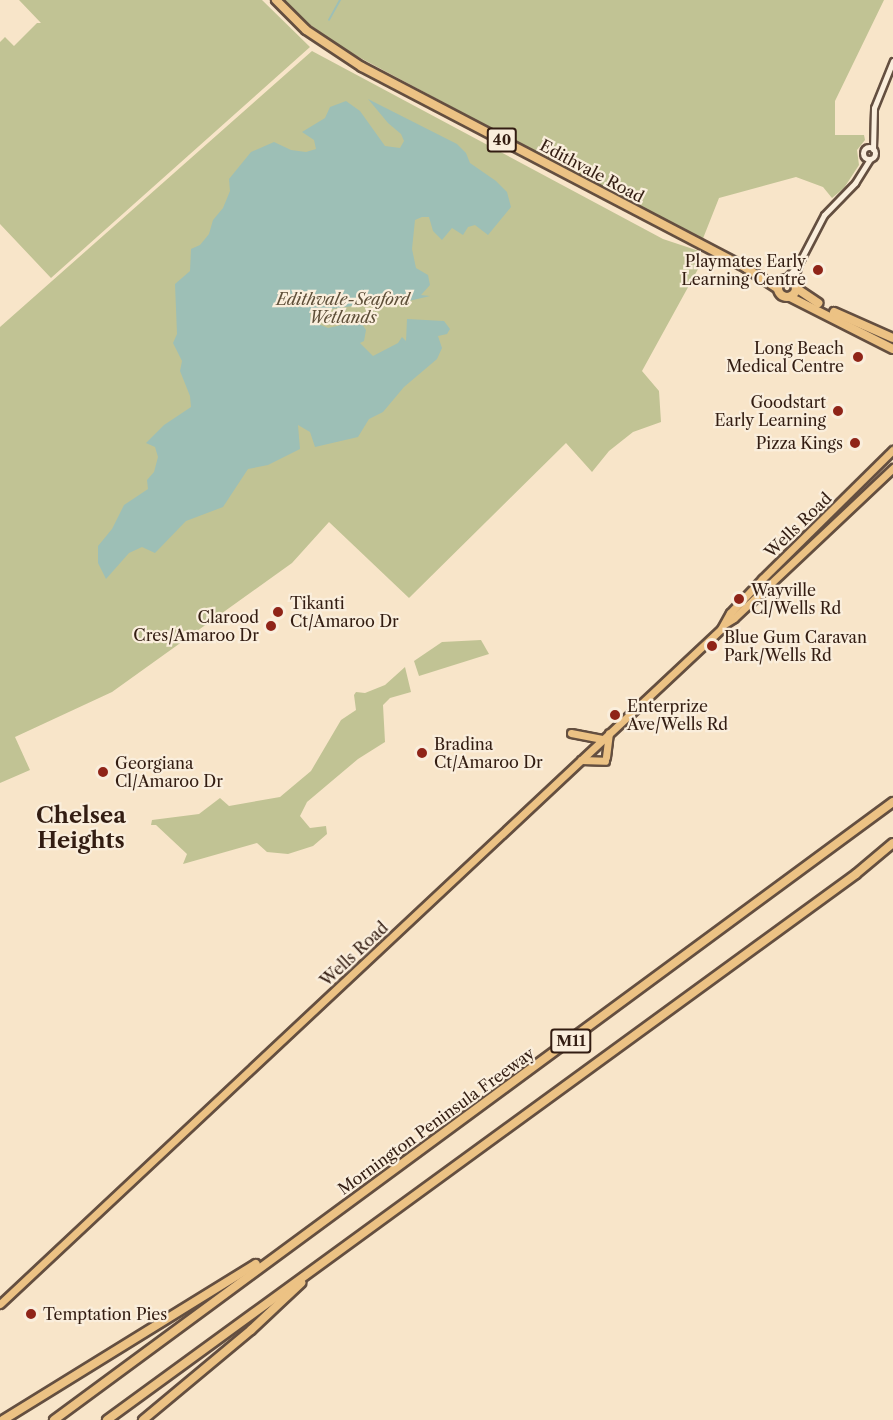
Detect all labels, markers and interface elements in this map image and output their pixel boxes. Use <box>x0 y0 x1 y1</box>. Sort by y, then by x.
road number: 40 <box>486 128 518 152</box>
street label: Edithvale Road <box>537 136 647 206</box>
place label: Playmates Early Learning Centre <box>681 251 806 289</box>
marker: Playmates Early Learning Centre <box>811 263 825 277</box>
park label: Edithvale-Seaford Wetlands <box>276 289 410 327</box>
place label: Long Beach Medical Centre <box>726 338 844 376</box>
marker: Long Beach Medical Centre <box>849 348 867 366</box>
place label: Goodstart Early Learning <box>714 392 826 430</box>
marker: Goodstart Early Learning <box>831 404 845 418</box>
place label: Pizza Kings <box>756 433 843 453</box>
marker: Pizza Kings <box>848 436 862 450</box>
street label: Wells Road <box>761 488 835 562</box>
place label: Wayville Cl/Wells Rd <box>751 580 841 618</box>
marker: Wayville Cl/Wells Rd <box>732 592 746 606</box>
place label: Tikanti Ct/Amaroo Dr <box>290 593 399 631</box>
marker: Tikanti Ct/Amaroo Dr <box>271 605 285 619</box>
place label: Clarood Cres/Amaroo Dr <box>133 607 259 645</box>
marker: Clarood Cres/Amaroo Dr <box>264 619 278 633</box>
place label: Blue Gum Caravan Park/Wells Rd <box>724 627 867 665</box>
marker: Blue Gum Caravan Park/Wells Rd <box>705 639 719 653</box>
place label: Enterprize Ave/Wells Rd <box>627 696 728 734</box>
marker: Enterprize Ave/Wells Rd <box>608 708 622 722</box>
place label: Bradina Ct/Amaroo Dr <box>434 734 543 772</box>
marker: Bradina Ct/Amaroo Dr <box>415 746 429 760</box>
place label: Georgiana Cl/Amaroo Dr <box>115 753 223 791</box>
marker: Georgiana Cl/Amaroo Dr <box>96 765 110 779</box>
district label: Chelsea Heights <box>36 802 126 854</box>
street label: Wells Road <box>316 918 392 990</box>
road number: M11 <box>550 1029 592 1053</box>
street label: Mornington Peninsula Freeway <box>334 1043 538 1199</box>
place label: Temptation Pies <box>43 1304 167 1324</box>
marker: Temptation Pies <box>24 1307 38 1321</box>

